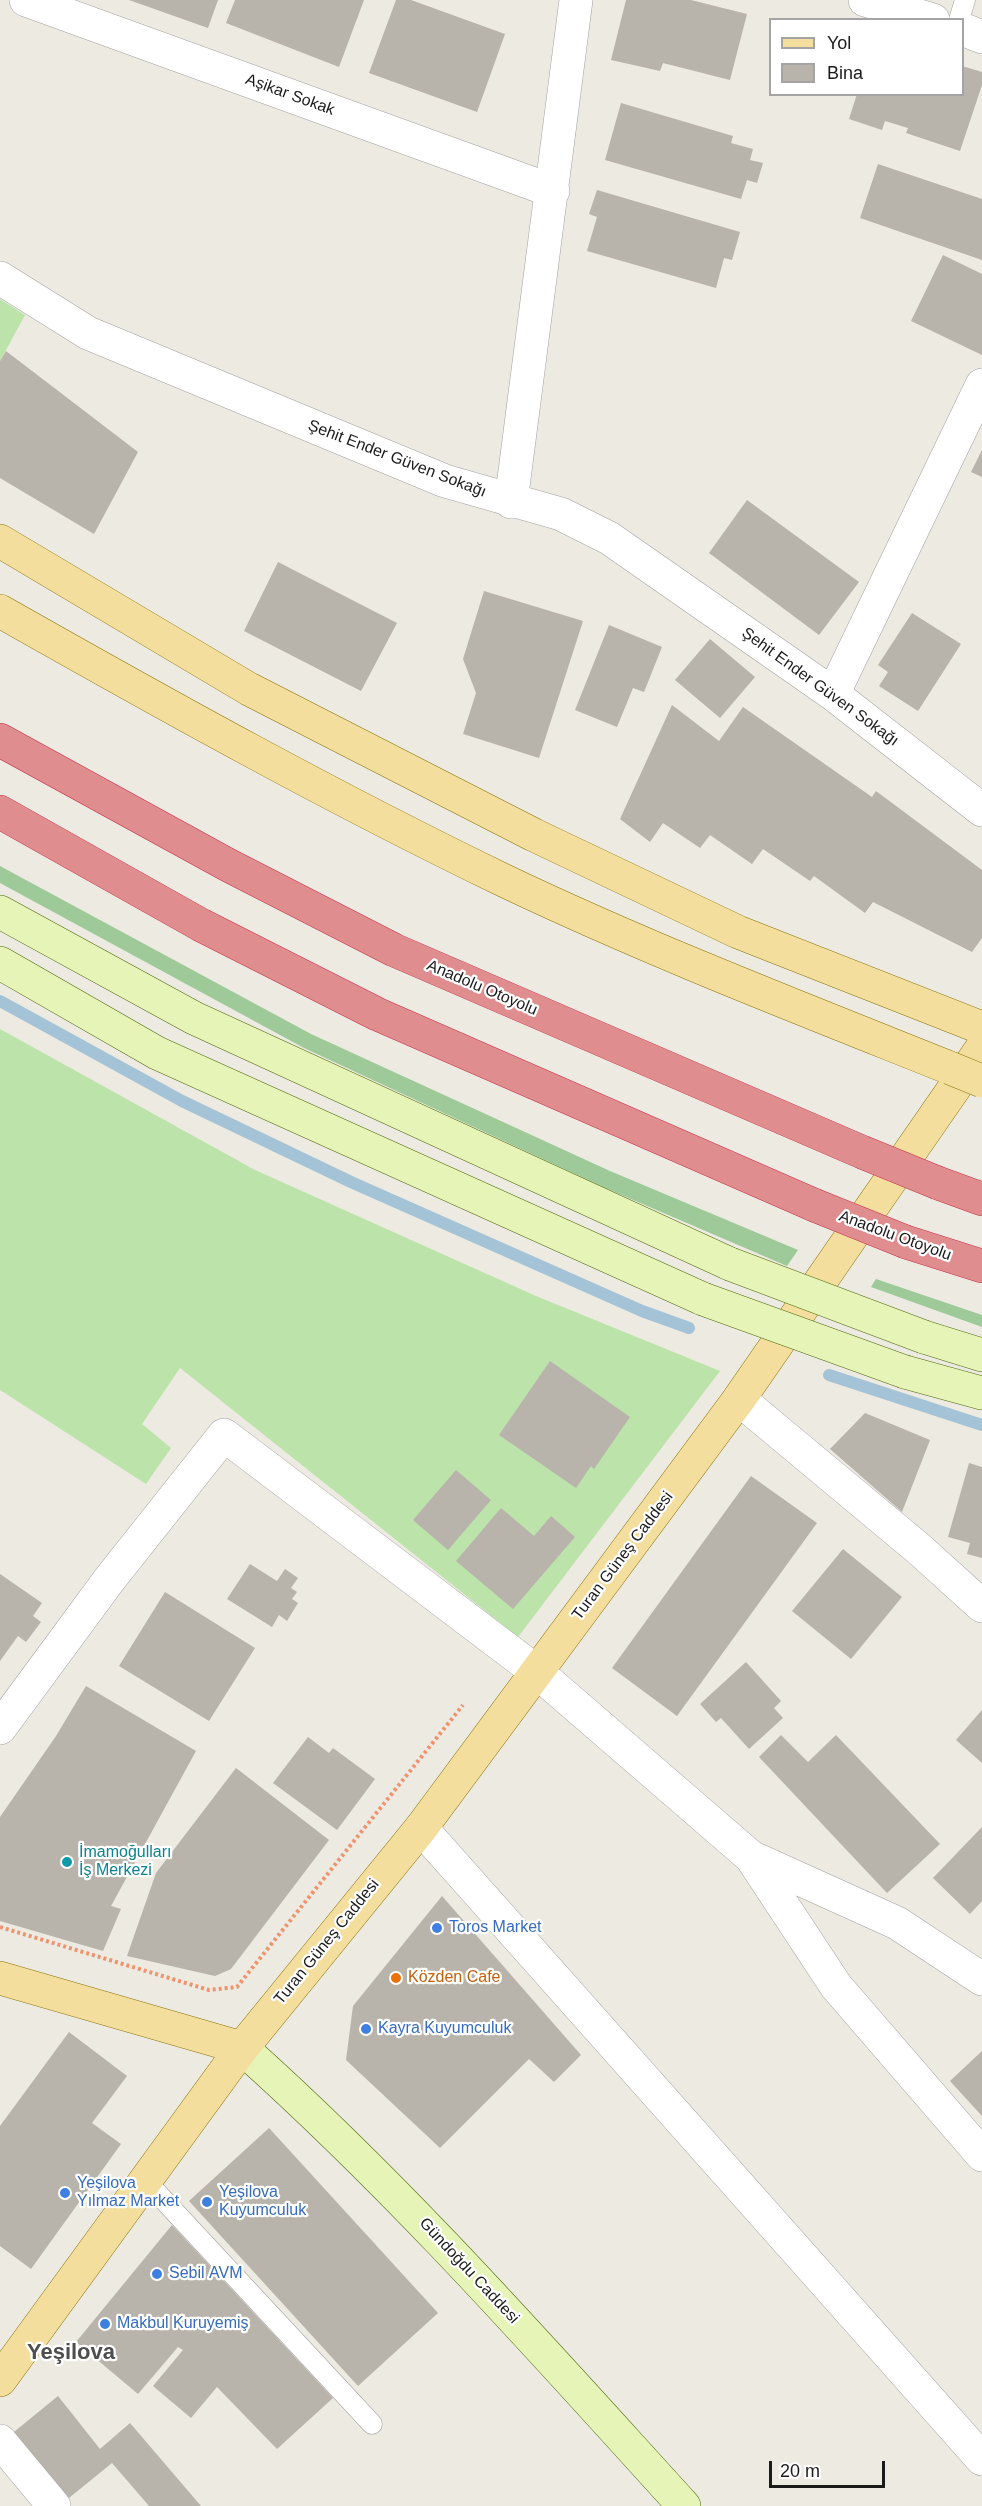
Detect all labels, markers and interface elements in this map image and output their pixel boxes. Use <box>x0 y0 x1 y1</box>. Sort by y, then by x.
legend <box>769 18 964 96</box>
text: Yol <box>827 33 851 53</box>
text: Bina <box>827 63 863 83</box>
street label: Aşikar Sokak <box>243 70 337 120</box>
street label: Şehit Ender Güven Sokağı <box>305 416 489 502</box>
street label: Şehit Ender Güven Sokağı <box>738 624 902 750</box>
street label: Anadolu Otoyolu <box>424 956 540 1020</box>
street label: Anadolu Otoyolu <box>836 1207 954 1265</box>
street label: Turan Güneş Caddesi <box>568 1488 678 1624</box>
place label: İmamoğulları İş Merkezi <box>79 1843 171 1881</box>
marker: İmamoğulları İş Merkezi <box>60 1855 74 1869</box>
street label: Turan Güneş Caddesi <box>270 1875 384 2009</box>
place label: Toros Market <box>449 1918 541 1938</box>
marker: Toros Market <box>430 1921 444 1935</box>
place label: Közden Cafe <box>408 1968 501 1988</box>
marker: Közden Cafe <box>389 1971 403 1985</box>
place label: Kayra Kuyumculuk <box>378 2019 511 2039</box>
marker: Kayra Kuyumculuk <box>359 2022 373 2036</box>
place label: Yeşilova Yılmaz Market <box>77 2174 179 2212</box>
place label: Yeşilova Kuyumculuk <box>219 2183 306 2221</box>
marker: Yeşilova Yılmaz Market <box>58 2186 72 2200</box>
marker: Yeşilova Kuyumculuk <box>200 2195 214 2209</box>
street label: Gündoğdu Caddesi <box>415 2214 523 2328</box>
place label: Sebil AVM <box>169 2264 243 2284</box>
marker: Sebil AVM <box>150 2267 164 2281</box>
place label: Makbul Kuruyemiş <box>117 2314 249 2334</box>
marker: Makbul Kuruyemiş <box>98 2317 112 2331</box>
district label: Yeşilova <box>27 2340 115 2366</box>
scale bar <box>772 2449 888 2487</box>
text: 20 m <box>780 2461 820 2481</box>

